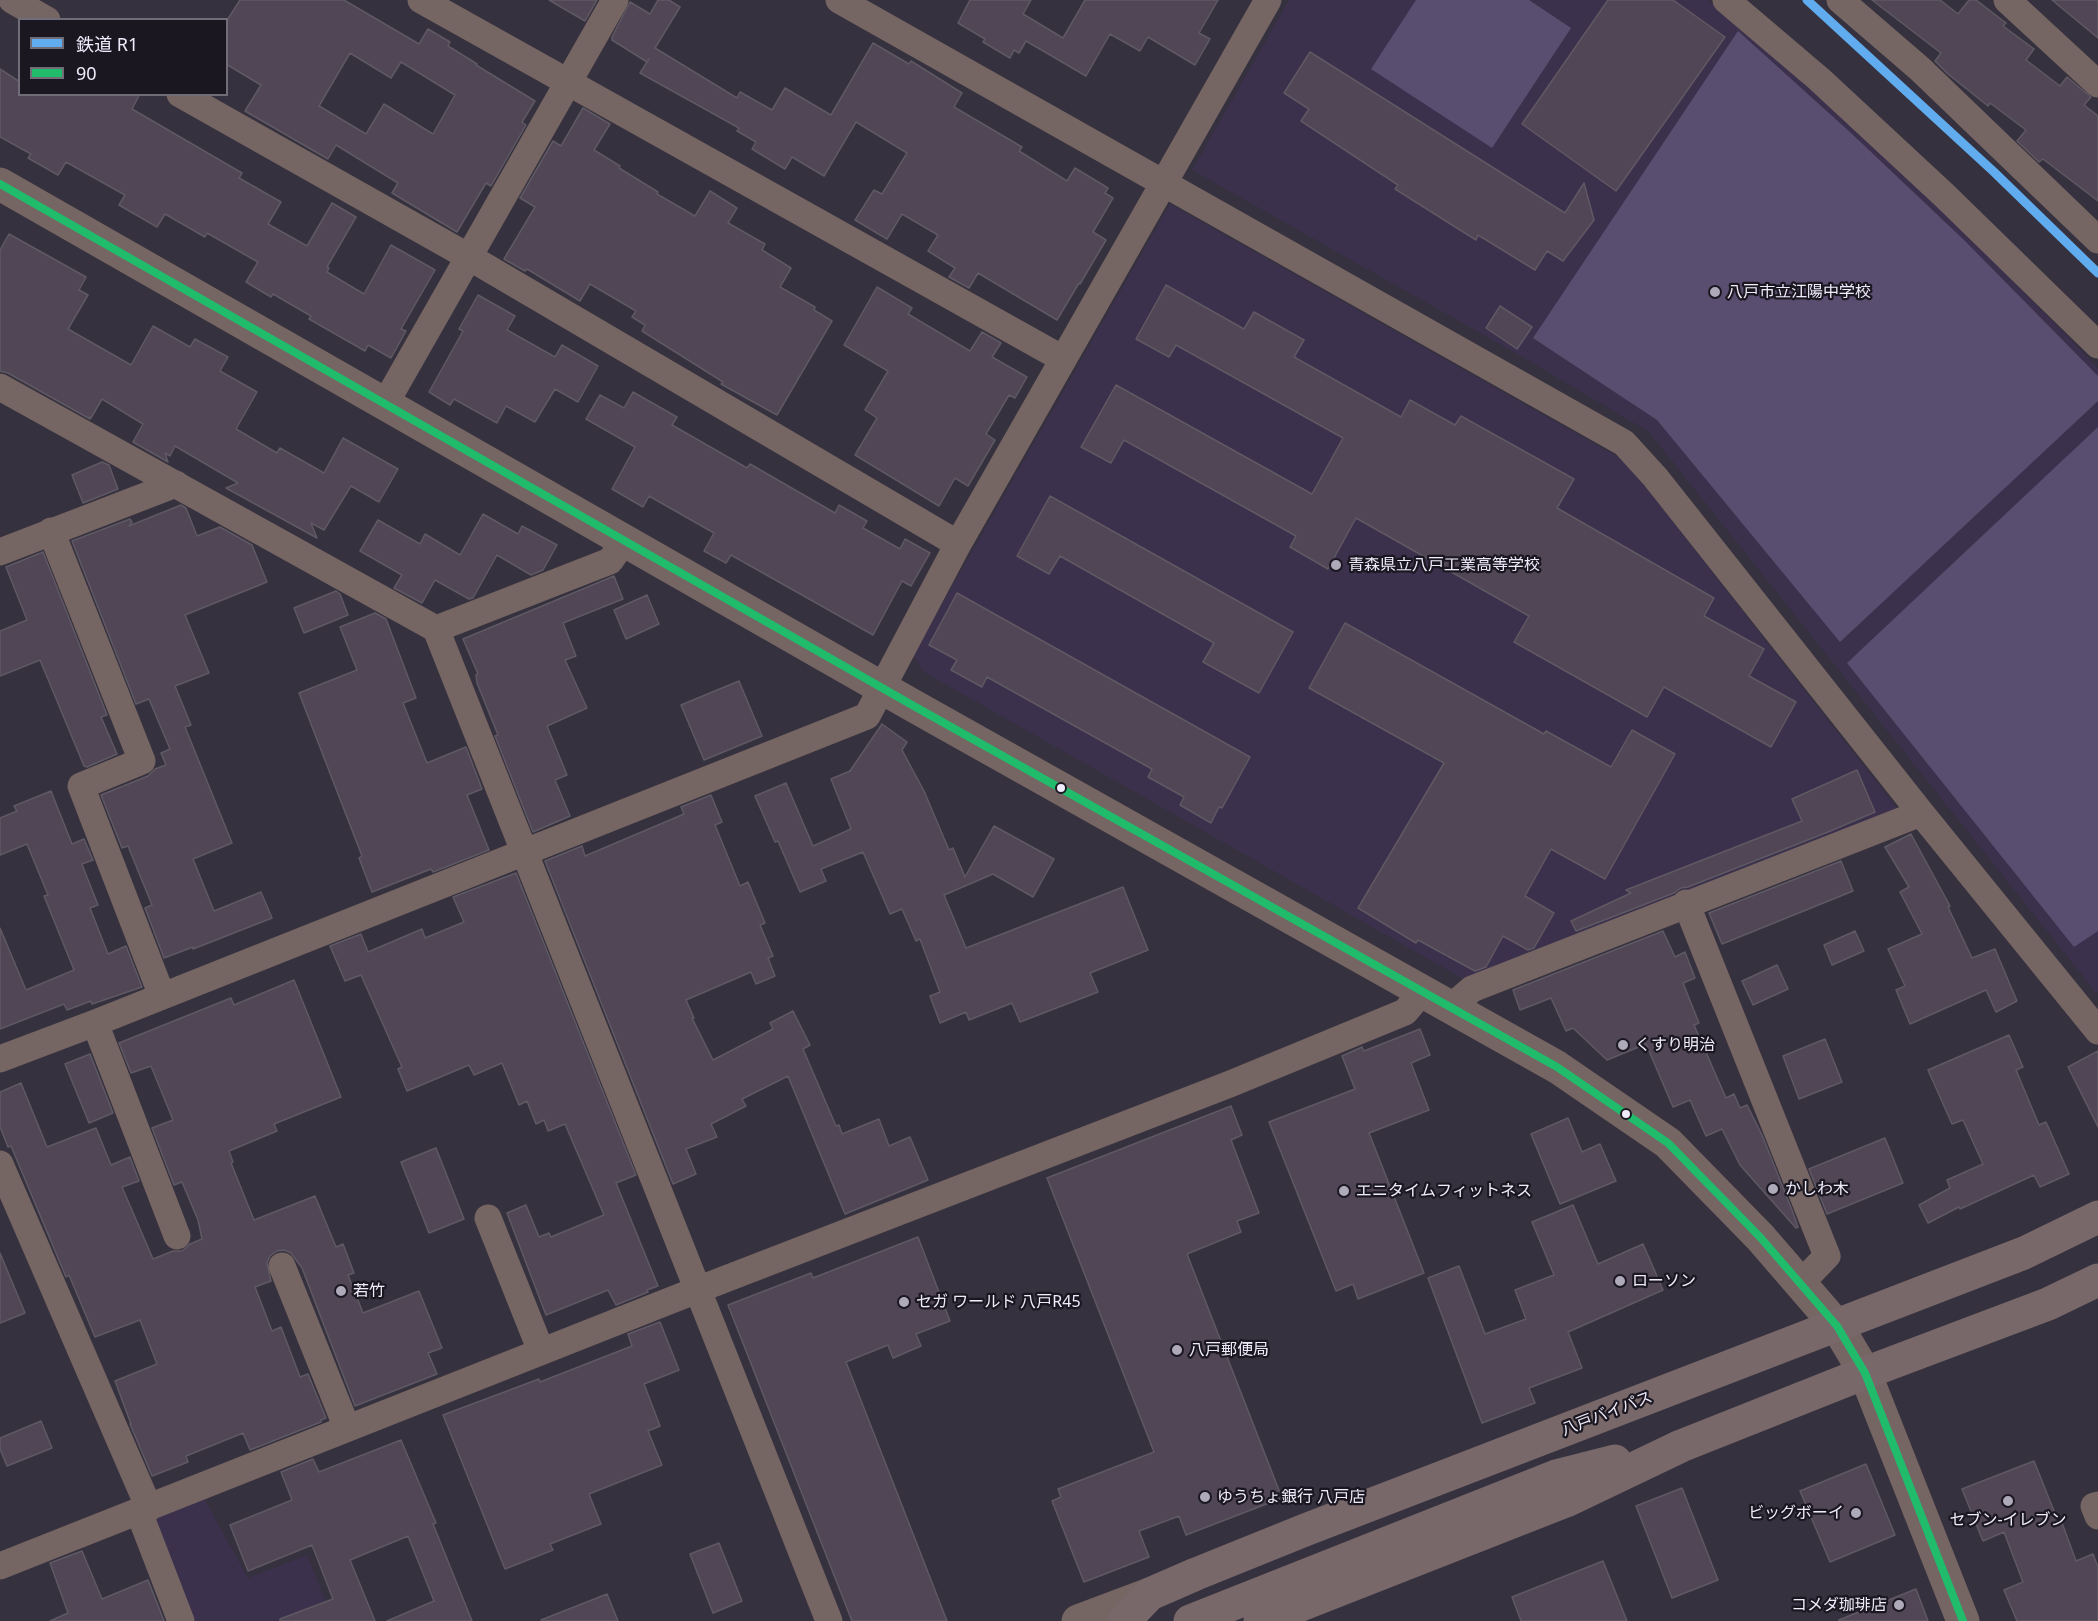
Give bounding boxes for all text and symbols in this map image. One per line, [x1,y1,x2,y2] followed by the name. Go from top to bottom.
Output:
[18,18,228,96] legend
[76,32,138,56] text: 鉄道 R1
[76,61,97,85] text: 90
[1727,282,1871,302] place label: 八戸市立江陽中学校
[1708,285,1722,299] marker: 八戸市立江陽中学校
[1348,555,1540,575] place label: 青森県立八戸工業高等学校
[1329,558,1343,572] marker: 青森県立八戸工業高等学校
[1055,782,1067,794] unlabelled marker
[1635,1035,1715,1055] place label: くすり明治
[1616,1038,1630,1052] marker: くすり明治
[1620,1108,1632,1120] unlabelled marker
[1785,1179,1849,1199] place label: かしわ木
[1356,1181,1532,1201] place label: エニタイムフィットネス
[1766,1182,1780,1196] marker: かしわ木
[1337,1184,1351,1198] marker: エニタイムフィットネス
[1632,1271,1696,1291] place label: ローソン
[1613,1274,1627,1288] marker: ローソン
[353,1281,385,1301] place label: 若竹
[334,1284,348,1298] marker: 若竹
[916,1292,1081,1312] place label: セガ ワールド 八戸R45
[897,1295,911,1309] marker: セガ ワールド 八戸R45
[1189,1340,1269,1360] place label: 八戸郵便局
[1170,1343,1184,1357] marker: 八戸郵便局
[1559,1388,1655,1440] street label: 八戸バイパス
[1217,1487,1365,1507] place label: ゆうちょ銀行 八戸店
[1198,1490,1212,1504] marker: ゆうちょ銀行 八戸店
[2001,1494,2015,1508] marker: セブン-イレブン
[1748,1503,1844,1523] place label: ビッグボーイ
[1849,1506,1863,1520] marker: ビッグボーイ
[1949,1510,2067,1530] place label: セブン-イレブン
[1791,1595,1887,1615] place label: コメダ珈琲店
[1892,1598,1906,1612] marker: コメダ珈琲店

